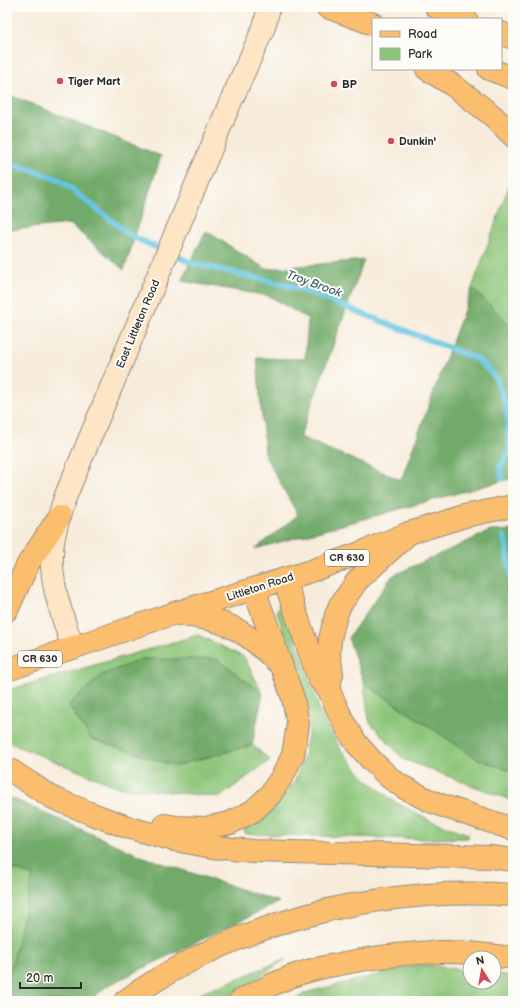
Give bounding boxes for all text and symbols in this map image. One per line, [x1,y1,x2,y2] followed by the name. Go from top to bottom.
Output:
[372,18,502,70] legend
[408,27,437,42] text: Road
[408,47,432,62] text: Park
[68,75,121,88] place label: Tiger Mart
[55,76,65,86] marker: Tiger Mart
[342,78,357,91] place label: BP
[329,79,339,89] marker: BP
[399,135,437,148] place label: Dunkin'
[386,136,396,146] marker: Dunkin'
[284,267,345,301] water label: Troy Brook
[113,278,163,370] street label: East Littleton Road
[325,550,369,566] road number: CR 630
[225,570,295,604] street label: Littleton Road
[18,651,62,667] road number: CR 630
[462,950,502,990] north arrow
[475,954,485,968] text: N
[20,964,81,990] scale bar
[26,971,53,986] text: 20 m

